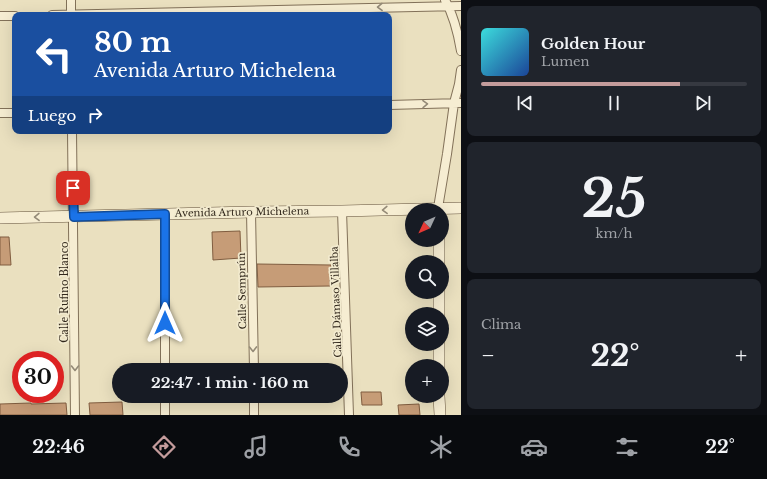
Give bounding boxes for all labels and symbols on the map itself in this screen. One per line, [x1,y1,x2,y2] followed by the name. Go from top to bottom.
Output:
[377,3,383,11] one-way arrow
[422,100,428,108] one-way arrow
[56,171,90,205] pin
[405,203,449,247] north arrow
[174,204,310,220] street label: Avenida Arturo Michelena
[382,206,388,214] one-way arrow
[34,213,40,221] one-way arrow
[58,241,71,343] street label: Calle Rufino Blanco
[328,246,344,358] street label: Calle Dámaso Villalba
[235,252,249,329] street label: Calle Semprún
[144,302,186,344] position arrow
[249,346,257,352] one-way arrow
[12,351,64,403] speed limit sign: 30
[71,365,79,371] one-way arrow

